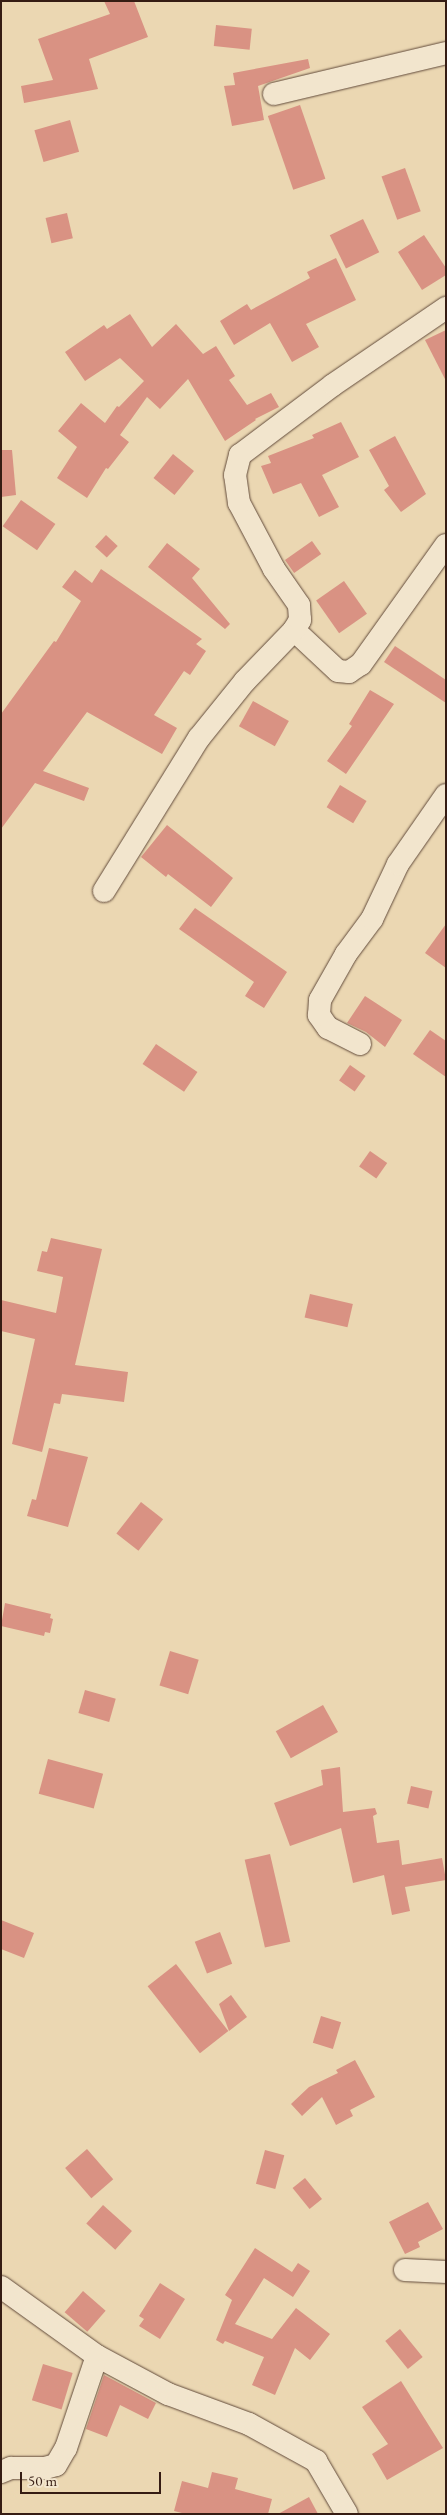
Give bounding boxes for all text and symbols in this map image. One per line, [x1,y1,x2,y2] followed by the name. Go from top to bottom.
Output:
[22,2462,164,2494] scale bar
[28,2471,57,2490] text: 50 m

